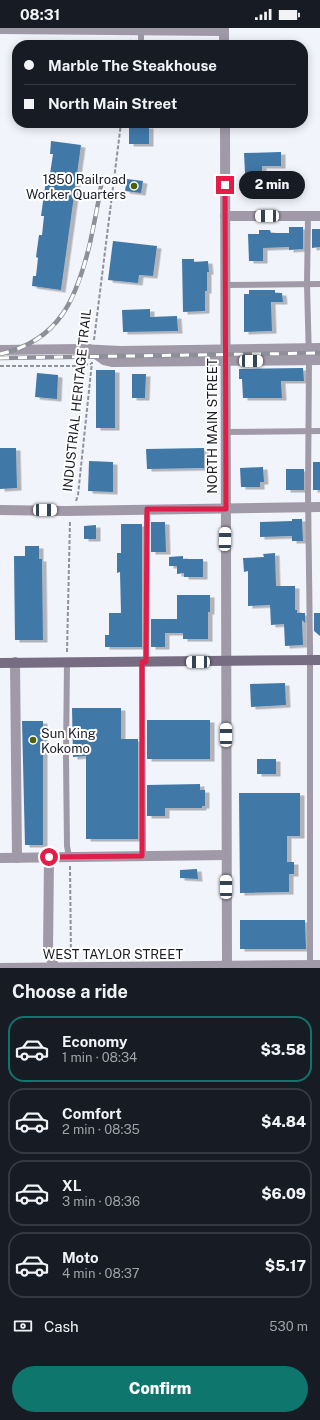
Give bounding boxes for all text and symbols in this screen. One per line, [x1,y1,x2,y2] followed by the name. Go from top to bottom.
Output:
[20,6,60,23] text: 08:31
[48,57,217,74] text: Marble The Steakhouse
[48,95,177,112] text: North Main Street
[239,171,305,199] callout: 2 min
[26,172,126,202] place label: 1850 Railroad Worker Quarters
[216,176,234,194] route end
[255,177,289,192] text: 2 min
[129,181,139,191] marker: 1850 Railroad Worker Quarters
[255,210,279,222] car
[60,308,94,492] street label: INDUSTRIAL HERITAGE TRAIL
[239,355,263,367] car
[205,358,220,494] street label: NORTH MAIN STREET
[33,504,57,516] car
[219,527,231,551] car
[186,656,210,668] car
[220,723,232,747] car
[41,726,96,756] place label: Sun King Kokomo
[28,735,38,745] marker: Sun King Kokomo
[40,848,58,866] route start
[220,875,232,899] car
[43,947,184,962] street label: WEST TAYLOR STREET
[12,981,128,1002] text: Choose a ride
[14,1031,50,1067] icon: car
[62,1033,127,1050] text: Economy
[260,1041,306,1058] text: $3.58
[62,1050,137,1065] text: 1 min · 08:34
[14,1103,50,1139] icon: car
[62,1105,122,1122] text: Comfort
[261,1113,306,1130] text: $4.84
[62,1122,140,1137] text: 2 min · 08:35
[14,1175,50,1211] icon: car
[62,1177,81,1194] text: XL
[261,1185,306,1202] text: $6.09
[62,1194,140,1209] text: 3 min · 08:36
[14,1247,50,1283] icon: car
[62,1249,99,1266] text: Moto
[265,1257,306,1274] text: $5.17
[62,1266,140,1281] text: 4 min · 08:37
[12,1315,34,1337] icon: cash
[44,1318,79,1335] text: Cash
[269,1319,308,1334] text: 530 m
[12,1366,308,1412] button: Confirm

